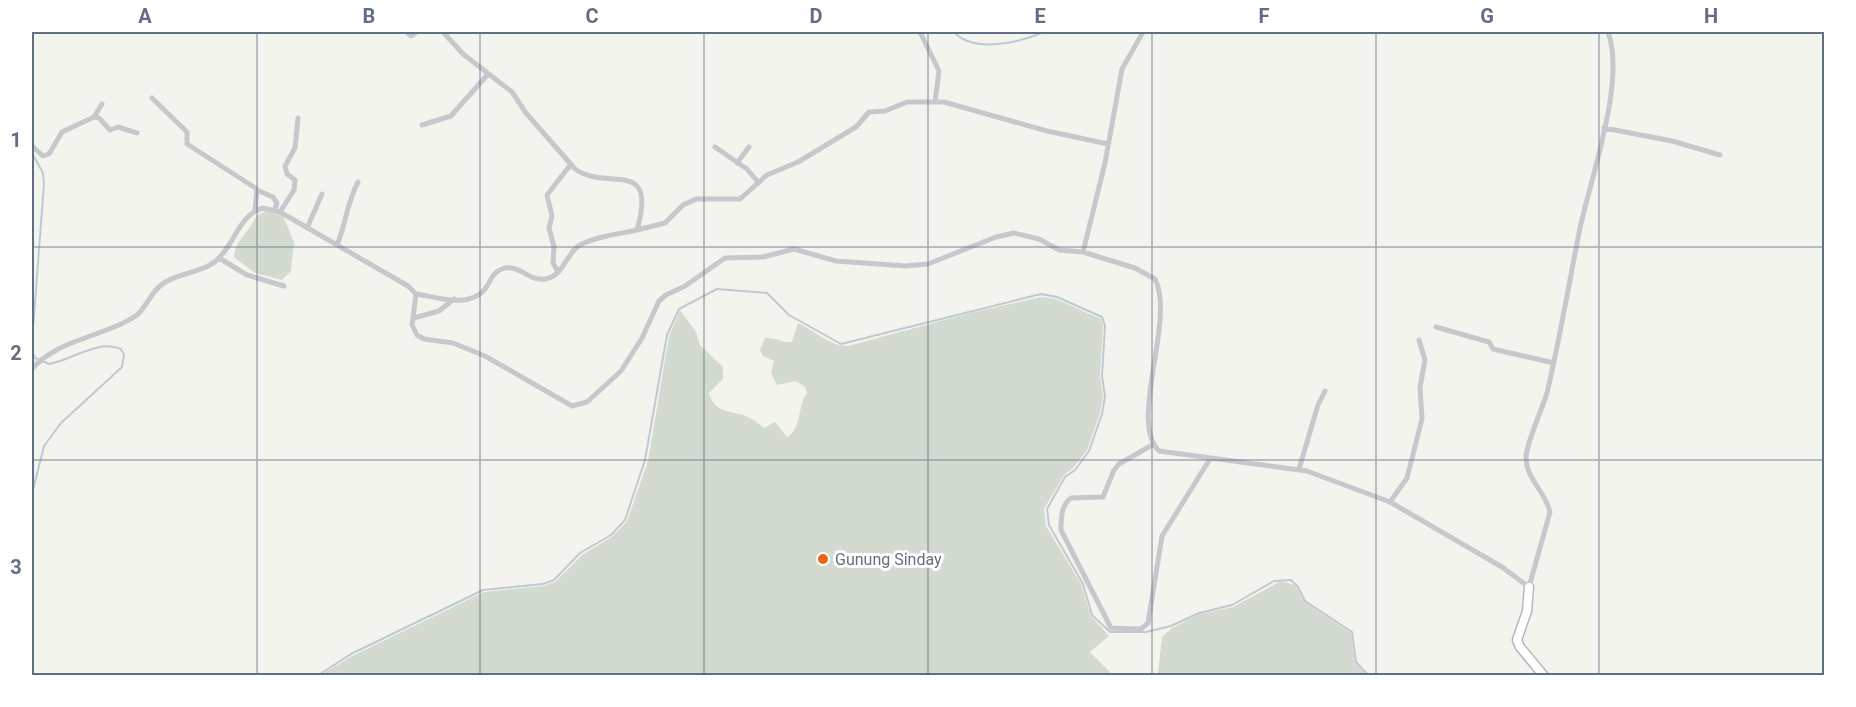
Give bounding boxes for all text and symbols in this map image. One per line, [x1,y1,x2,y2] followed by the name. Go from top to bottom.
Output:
[138,4,152,28] text: A
[363,4,375,28] text: B
[585,4,599,28] text: C
[810,4,823,28] text: D
[1034,4,1046,28] text: E
[1259,4,1270,28] text: F
[1480,4,1494,28] text: G
[1704,4,1718,28] text: H
[10,128,22,152] text: 1
[10,341,22,365] text: 2
[835,550,942,569] place label: Gunung Sinday
[816,552,830,566] marker: Gunung Sinday
[10,555,22,579] text: 3

